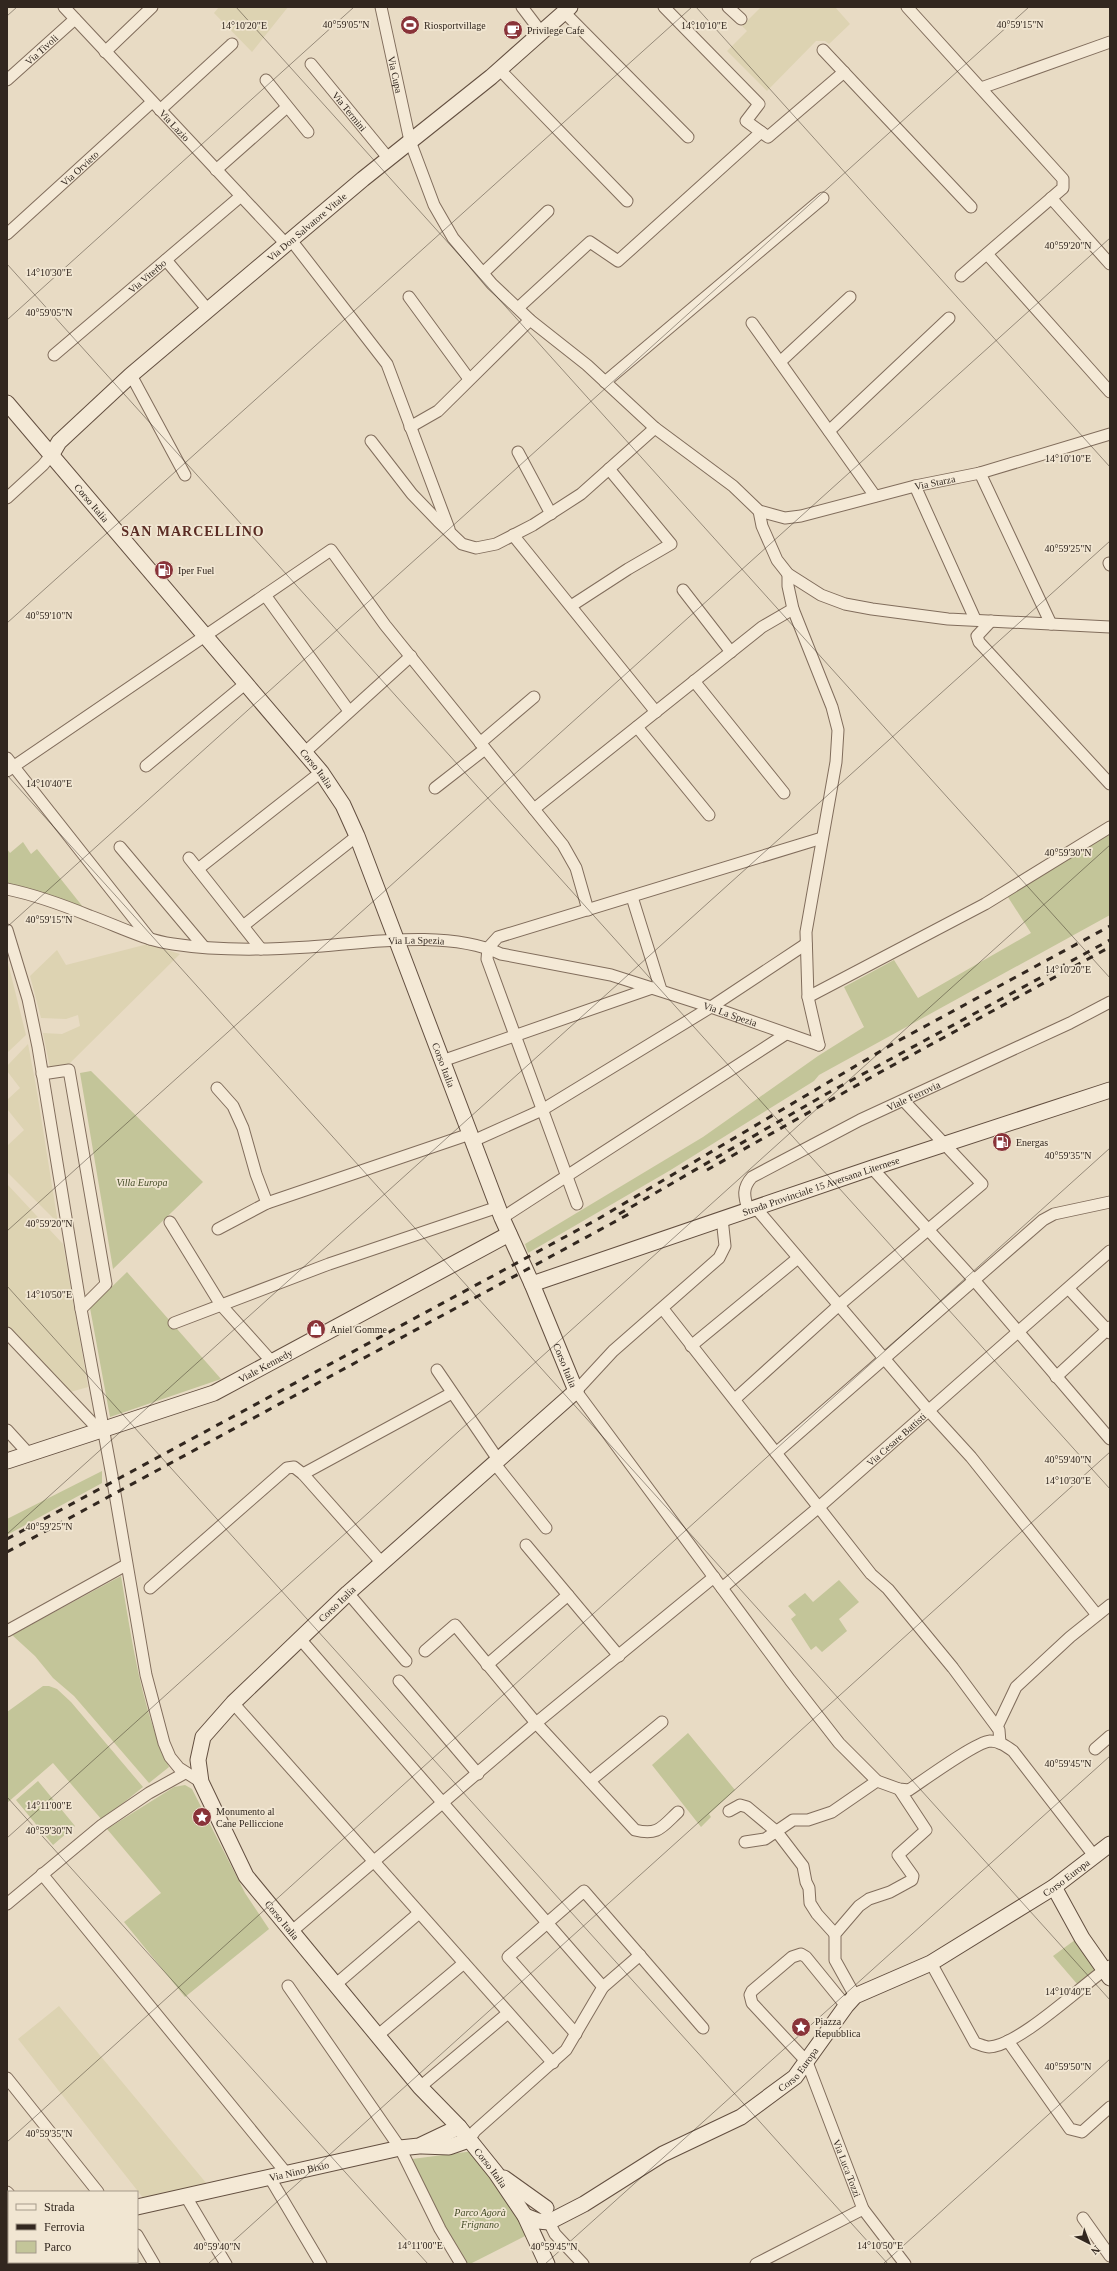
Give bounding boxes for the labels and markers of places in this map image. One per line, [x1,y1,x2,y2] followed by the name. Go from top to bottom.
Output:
[399,14,421,36] sports icon: Riosportvillage
[502,19,524,41] cafe icon: Privilege Cafe
[424,20,486,31] place label: Riosportvillage
[527,25,585,36] place label: Privilege Cafe
[153,559,175,581] fuel station icon: Iper Fuel
[178,565,215,576] place label: Iper Fuel
[991,1131,1013,1153] fuel station icon: Energas
[1016,1137,1048,1148] place label: Energas
[305,1318,327,1340] shop icon: Aniel Gomme
[330,1324,387,1335] place label: Aniel Gomme
[191,1806,213,1828] place icon: Monumento al Cane Pelliccione
[216,1806,284,1829] place label: Monumento al Cane Pelliccione
[790,2016,812,2038] place icon: Piazza Repubblica
[815,2016,861,2039] place label: Piazza Repubblica

